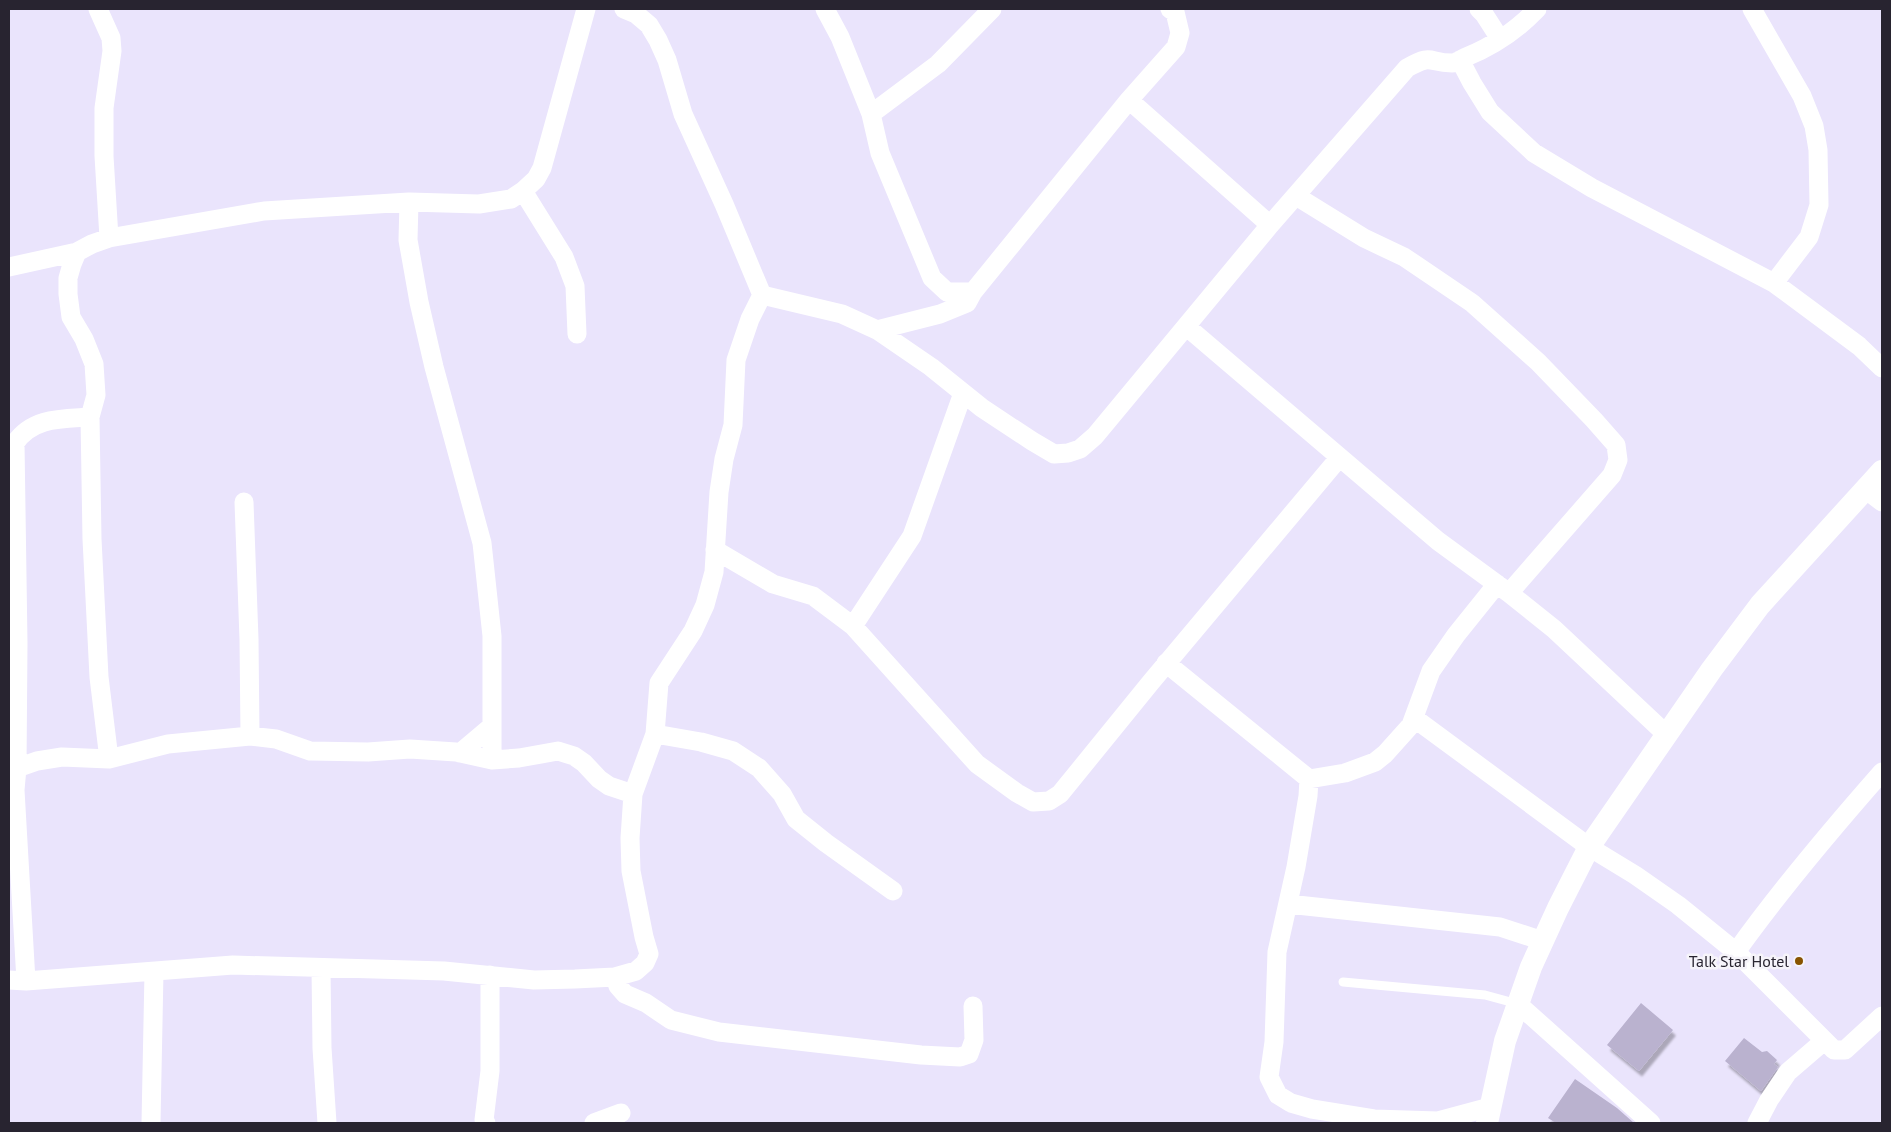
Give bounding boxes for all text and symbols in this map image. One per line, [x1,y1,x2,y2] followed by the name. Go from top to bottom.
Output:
[1689,951,1789,971] place label: Talk Star Hotel
[1793,955,1805,967] marker: Talk Star Hotel

